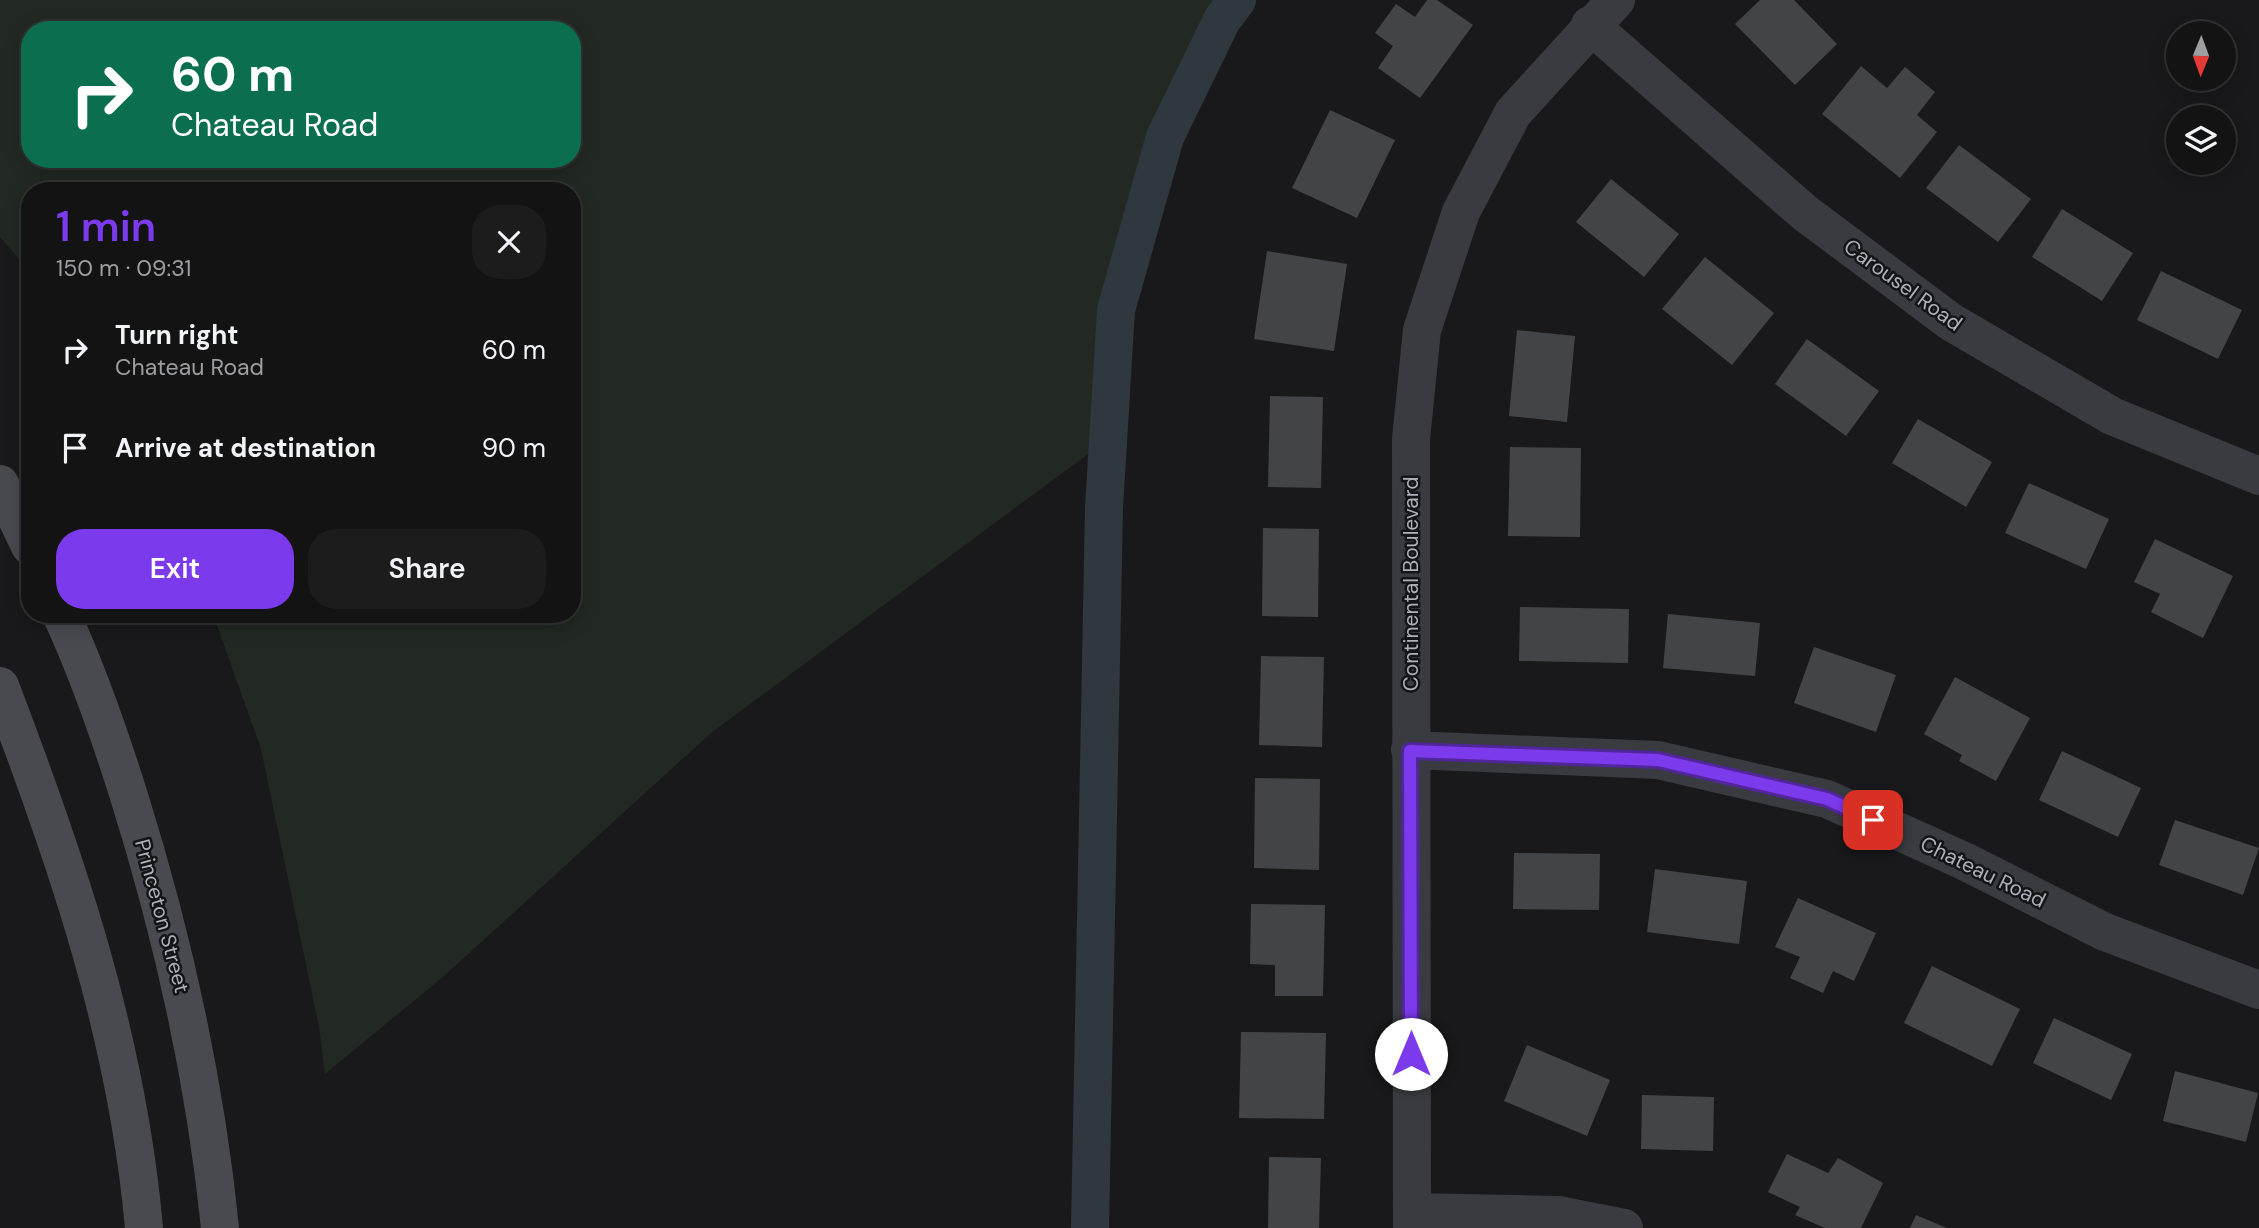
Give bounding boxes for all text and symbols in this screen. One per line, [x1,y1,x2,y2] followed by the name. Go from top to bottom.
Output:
[2166,21,2236,91] north arrow
[2166,21,2236,175] map controls
[171,42,294,106] text: 60 m
[56,49,147,140] icon: right
[171,104,378,146] text: Chateau Road
[2166,105,2236,175] button: layers
[56,199,156,254] text: 1 min
[472,205,546,279] button: close
[1838,233,1968,337] street label: Carousel Road
[56,253,192,283] text: 150 m · 09:31
[115,318,239,352] text: Turn right
[56,331,94,369] icon: right
[482,333,546,367] text: 60 m
[115,352,264,382] text: Chateau Road
[56,429,94,467] icon: arrive
[115,431,376,465] text: Arrive at destination
[482,431,546,465] text: 90 m
[1397,477,1425,691] street label: Continental Boulevard
[56,529,294,609] button: Exit
[308,529,546,609] button: Share
[1843,790,1903,850] pin
[1854,801,1892,839] icon: arrive
[1916,830,2050,914] street label: Chateau Road
[128,836,196,996] street label: Princeton Street
[1374,1017,1448,1091] position arrow

